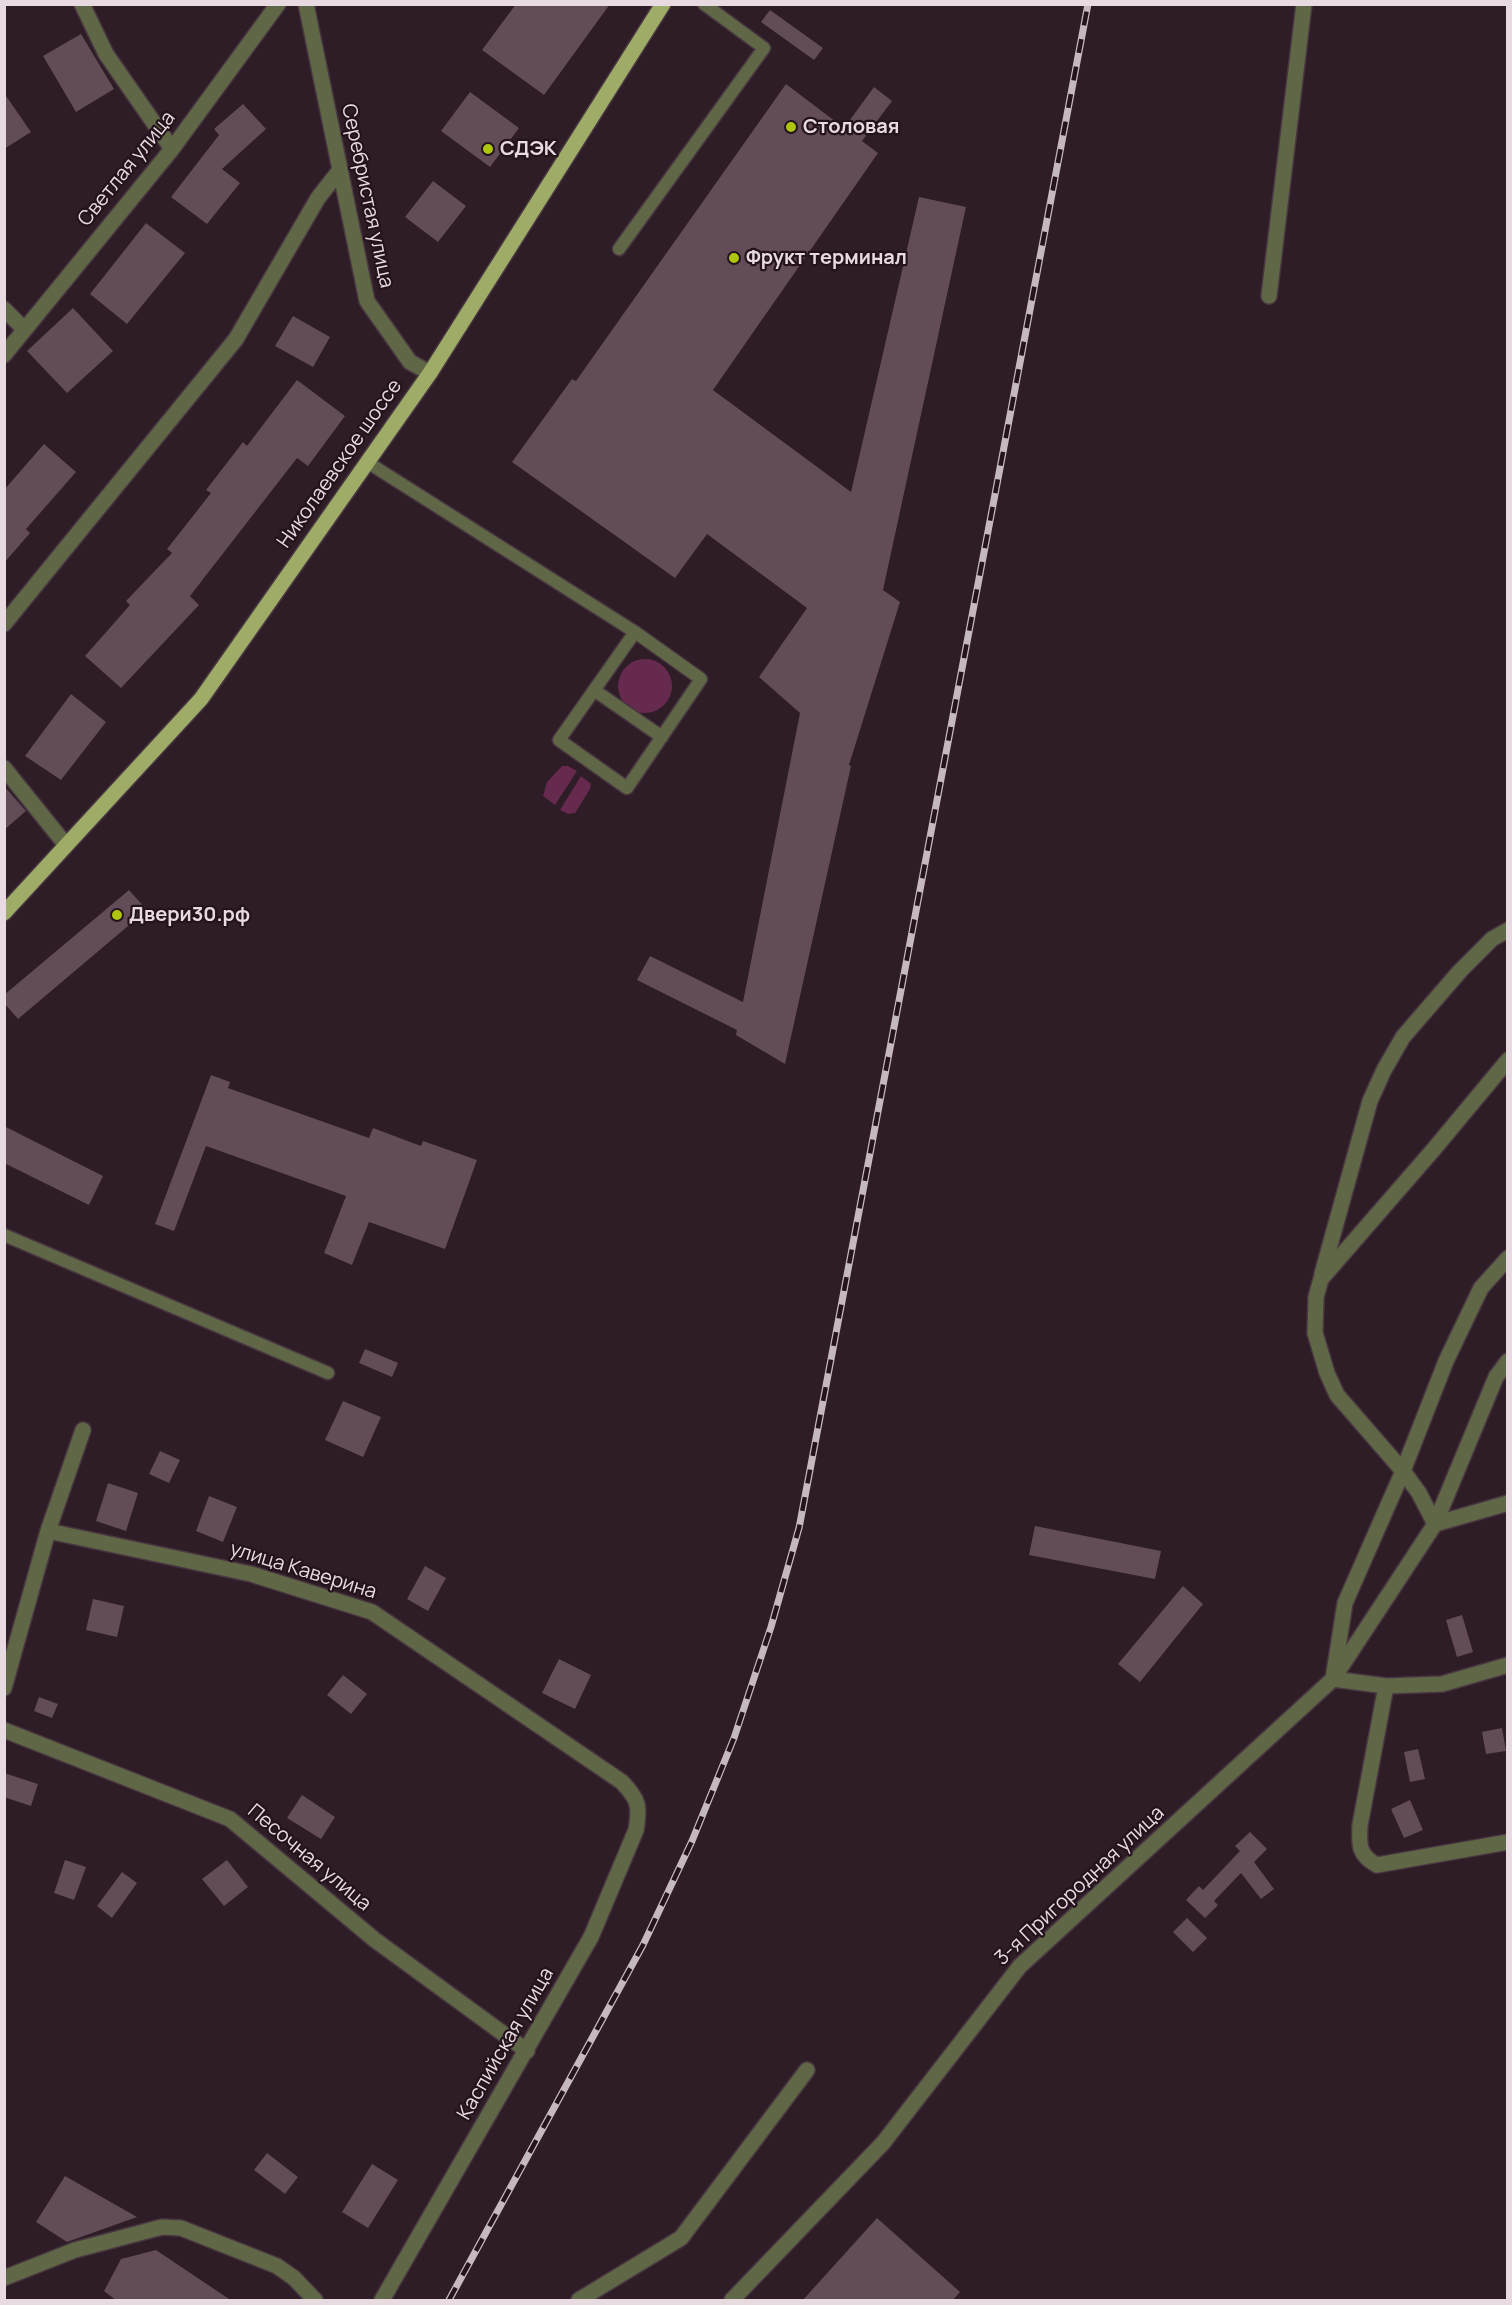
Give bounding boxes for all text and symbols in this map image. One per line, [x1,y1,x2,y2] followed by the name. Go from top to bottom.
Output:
[336,102,398,290] street label: Серебристая улица
[73,107,181,231] street label: Светлая улица
[803,115,899,139] place label: Столовая
[784,120,798,134] marker: Столовая
[500,137,557,161] place label: СДЭК
[481,142,495,156] marker: СДЭК
[746,246,907,270] place label: Фрукт терминал
[727,251,741,265] marker: Фрукт терминал
[273,375,407,553] street label: Николаевское шоссе
[129,903,250,927] place label: Двери30.рф
[110,908,124,922] marker: Двери30.рф
[227,1537,379,1605] street label: улица Каверина
[243,1799,375,1917] street label: Песочная улица
[990,1801,1170,1971] street label: 3-я Пригородная улица
[453,1964,559,2124] street label: Каспийская улица

